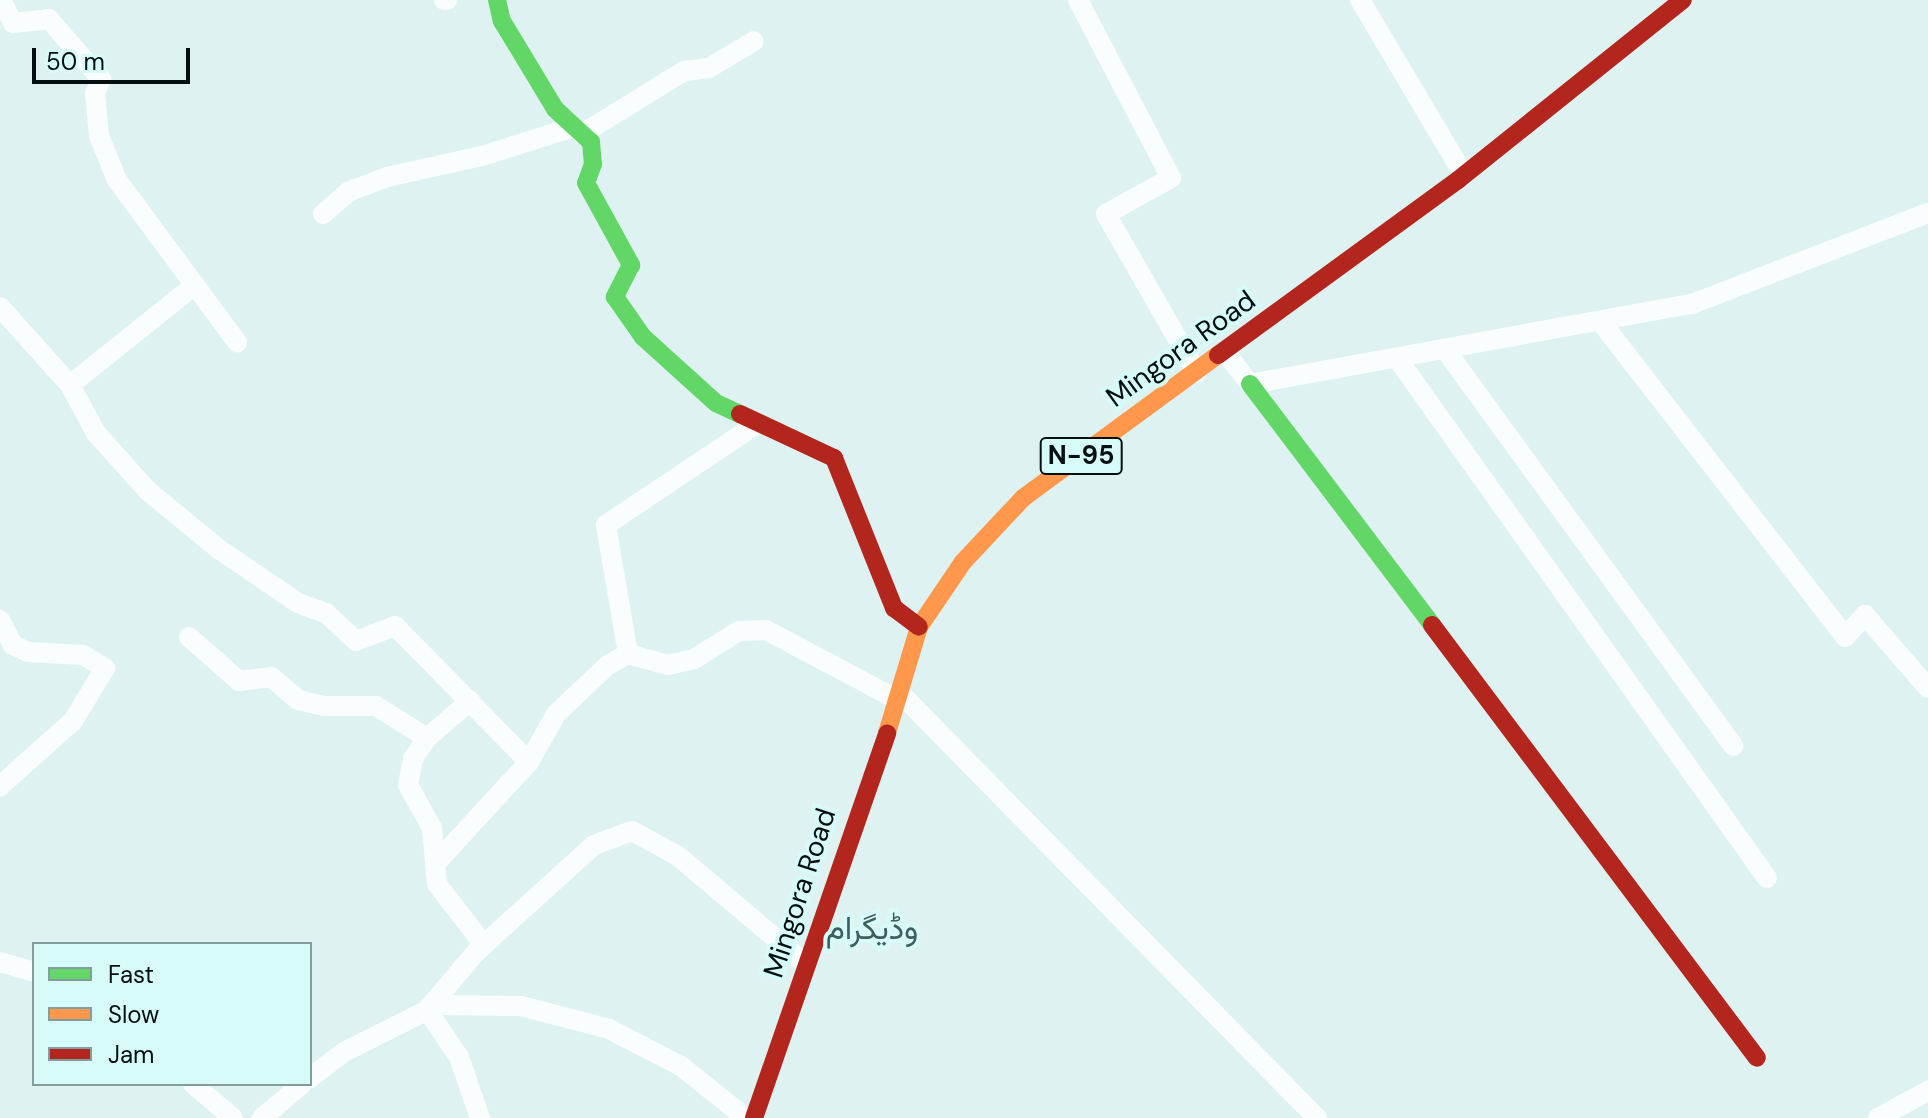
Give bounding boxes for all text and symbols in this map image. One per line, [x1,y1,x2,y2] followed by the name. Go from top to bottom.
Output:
[36,32,194,82] scale bar
[46,46,105,77] text: 50 m
[1100,284,1262,414] street label: Mingora Road
[1039,434,1123,478] road number: N-95
[757,804,843,982] street label: Mingora Road
[826,909,918,947] district label: وڈیگرام
[32,942,312,1086] legend
[108,959,154,990] text: Fast
[108,999,159,1030] text: Slow
[108,1039,154,1070] text: Jam

